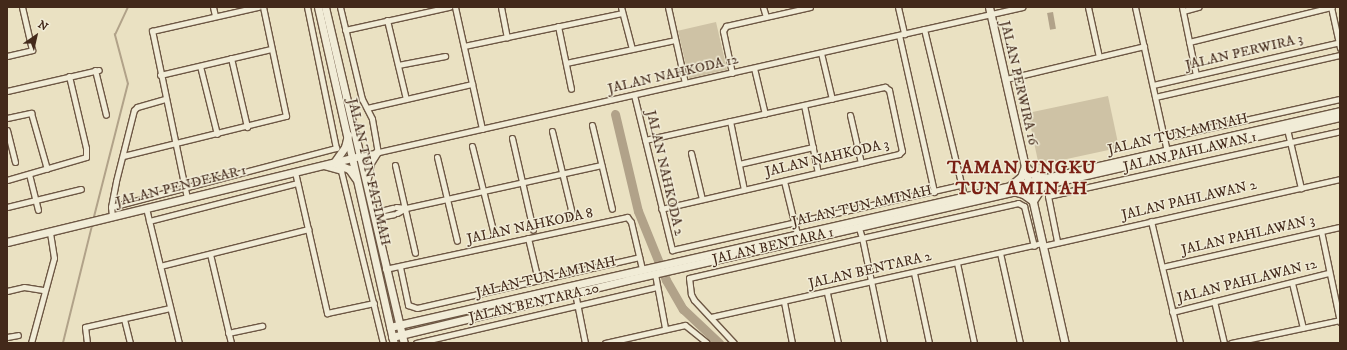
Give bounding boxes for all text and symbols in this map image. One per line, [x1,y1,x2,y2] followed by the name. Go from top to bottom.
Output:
[16,16,56,56] north arrow
[35,18,50,34] text: N
[996,19,1042,147] street label: JALAN PERWIRA 16
[1184,30,1304,74] street label: JALAN PERWIRA 3
[606,51,740,97] street label: JALAN NAHKODA 12
[344,97,394,247] street label: JALAN TUN FATIMAH
[642,109,688,237] street label: JALAN NAHKODA 2
[1106,110,1250,158] street label: JALAN TUN AMINAH
[1122,128,1258,176] street label: JALAN PAHLAWAN 1
[763,136,891,180] street label: JALAN NAHKODA 3
[947,158,1097,200] district label: TAMAN UNGKU TUN AMINAH
[114,162,248,210] street label: JALAN PENDEKAR 1
[1120,176,1258,224] street label: JALAN PAHLAWAN 2
[790,182,934,230] street label: JALAN TUN AMINAH
[465,204,595,248] street label: JALAN NAHKODA 8
[1180,211,1316,259] street label: JALAN PAHLAWAN 3
[711,224,835,268] street label: JALAN BENTARA 1
[807,248,933,292] street label: JALAN BENTARA 2
[474,253,618,301] street label: JALAN TUN AMINAH
[1176,256,1318,306] street label: JALAN PAHLAWAN 12
[467,280,601,326] street label: JALAN BENTARA 20

